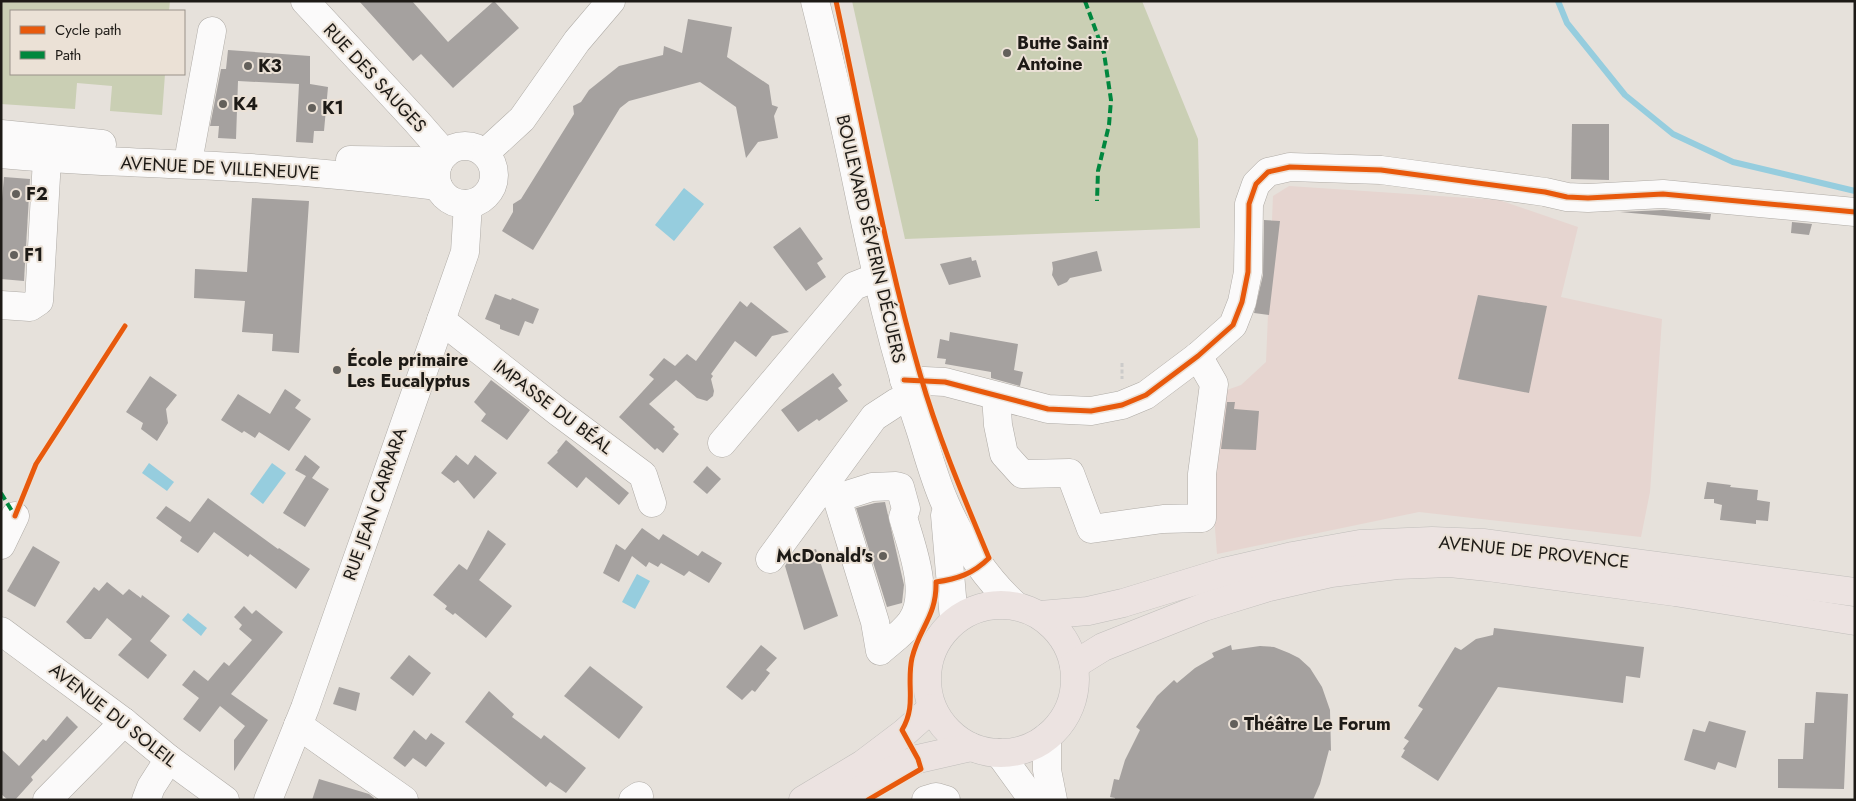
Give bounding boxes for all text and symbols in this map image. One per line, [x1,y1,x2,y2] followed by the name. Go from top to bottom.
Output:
[10,10,185,75] legend
[317,18,433,138] street label: RUE DES SAUGES
[55,19,122,41] text: Cycle path
[1016,30,1109,77] place label: Butte Saint Antoine
[55,44,81,66] text: Path
[1001,47,1013,59] marker: Butte Saint Antoine
[258,53,282,79] place label: K3
[242,60,254,72] marker: K3
[233,91,258,117] place label: K4
[322,95,344,121] place label: K1
[217,98,229,110] marker: K4
[306,102,318,114] marker: K1
[830,112,912,366] street label: BOULEVARD SÉVERIN DÉCUERS
[120,150,320,186] street label: AVENUE DE VILLENEUVE
[26,181,48,207] place label: F2
[10,188,22,200] marker: F2
[24,242,43,268] place label: F1
[8,249,20,261] marker: F1
[347,347,470,394] place label: École primaire Les Eucalyptus
[488,353,618,461] street label: IMPASSE DU BÉAL
[331,364,343,376] marker: École primaire Les Eucalyptus
[337,424,413,584] street label: RUE JEAN CARRARA
[1437,529,1631,575] street label: AVENUE DE PROVENCE
[776,543,873,569] place label: McDonald's
[877,550,889,562] marker: McDonald's
[44,657,182,773] street label: AVENUE DU SOLEIL
[1244,711,1391,737] place label: Théâtre Le Forum
[1228,718,1240,730] marker: Théâtre Le Forum

